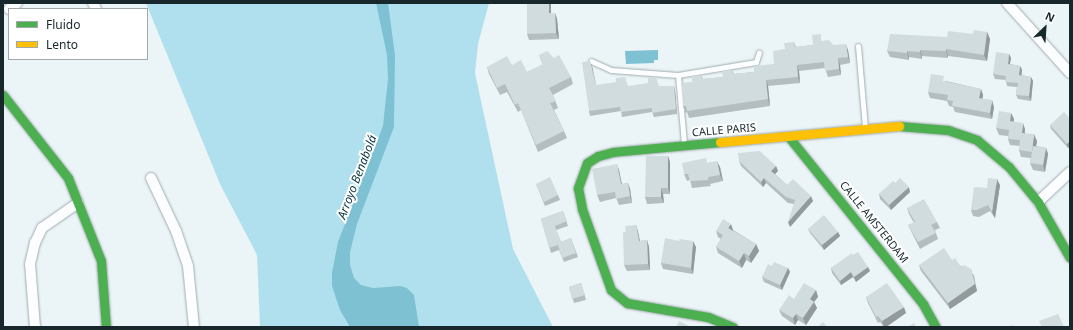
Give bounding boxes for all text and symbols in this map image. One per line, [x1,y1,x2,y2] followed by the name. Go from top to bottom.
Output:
[8,8,148,60] legend
[1025,8,1065,48] north arrow
[1043,8,1058,25] text: N
[46,16,80,33] text: Fluido
[46,36,78,53] text: Lento
[691,121,757,139] street label: CALLE PARIS
[334,133,380,221] water label: Arroyo Benabolá
[837,178,911,266] street label: CALLE AMSTERDAM

